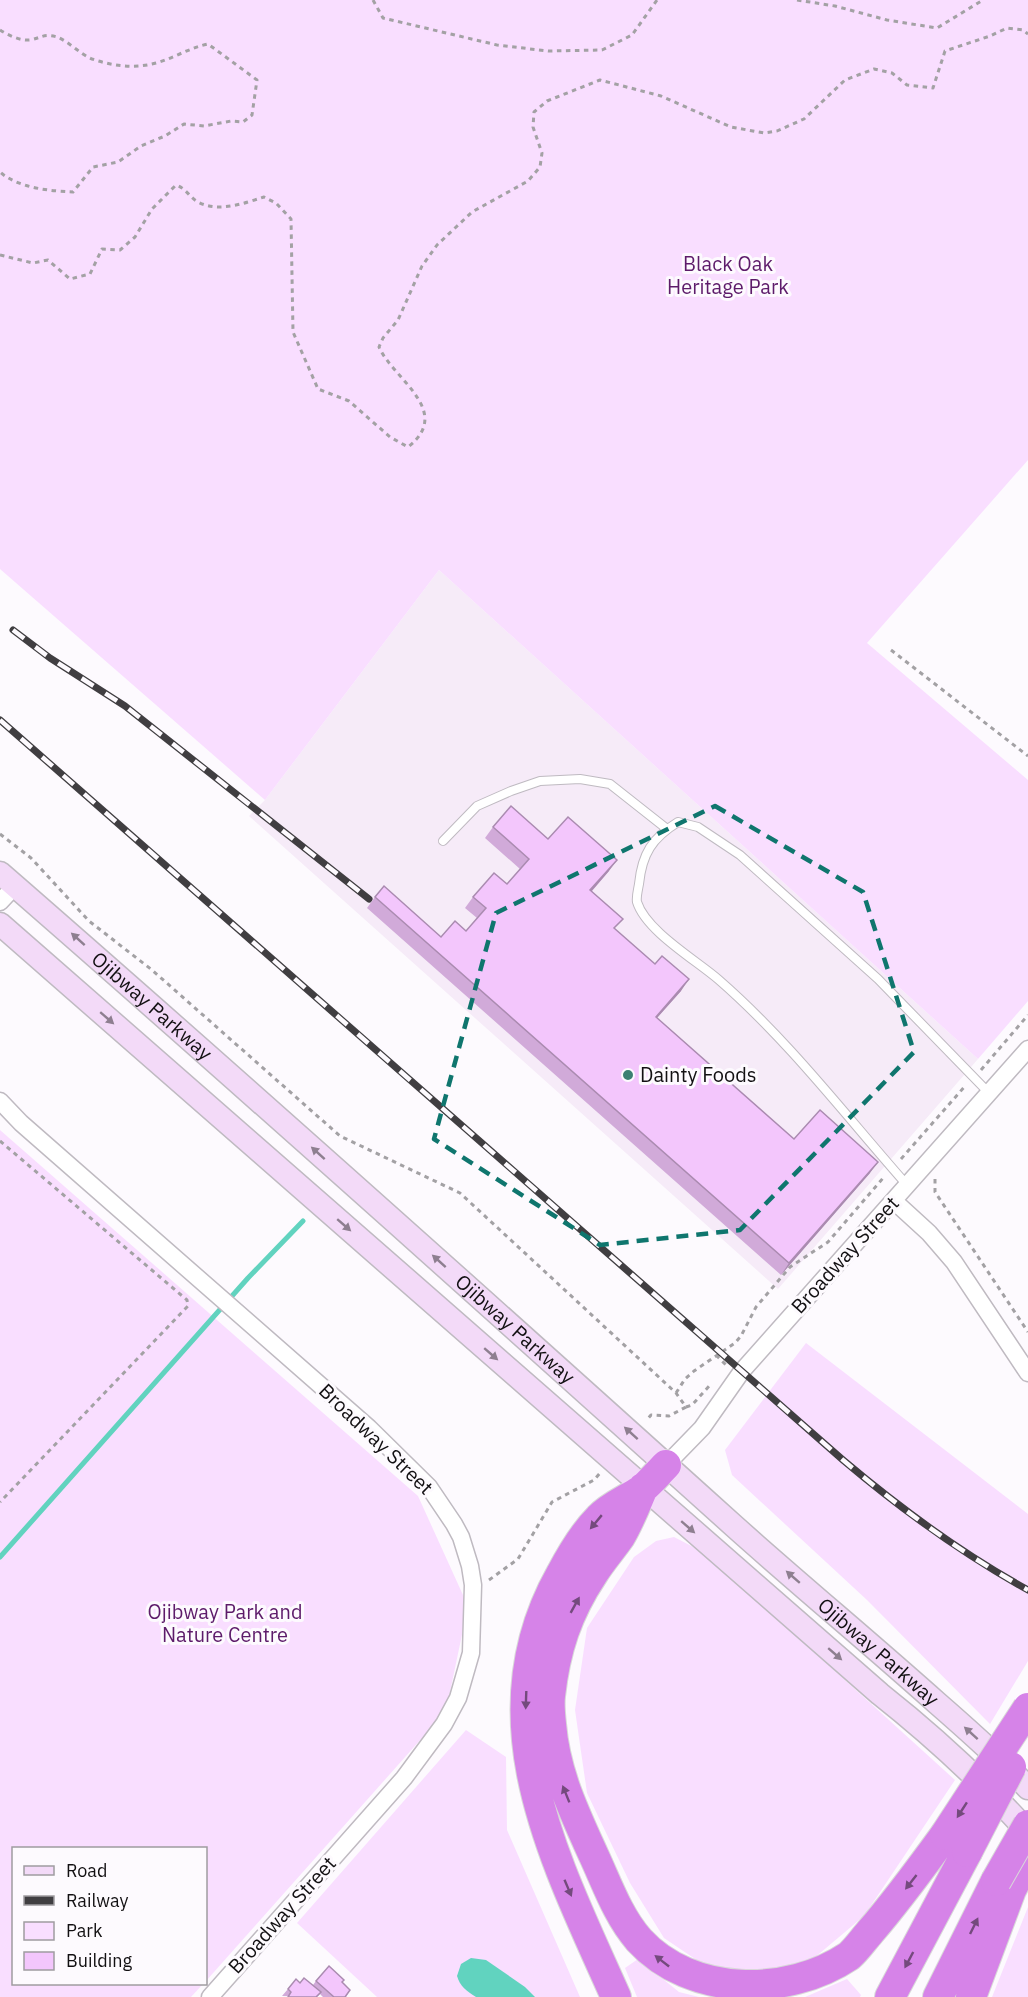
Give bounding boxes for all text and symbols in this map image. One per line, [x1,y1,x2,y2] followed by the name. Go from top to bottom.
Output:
[667,250,789,300] park label: Black Oak Heritage Park
[71,933,86,946] one-way arrow
[86,945,218,1066] street label: Ojibway Parkway
[99,1011,114,1024] one-way arrow
[640,1061,757,1088] place label: Dainty Foods
[621,1068,635,1082] marker: Dainty Foods
[311,1147,326,1160] one-way arrow
[785,1190,905,1319] street label: Broadway Street
[336,1218,351,1231] one-way arrow
[432,1255,447,1268] one-way arrow
[450,1268,581,1390] street label: Ojibway Parkway
[483,1347,498,1361] one-way arrow
[313,1377,439,1500] street label: Broadway Street
[624,1426,639,1440] one-way arrow
[590,1514,603,1530] one-way arrow
[680,1520,696,1533] one-way arrow
[786,1571,801,1584] one-way arrow
[812,1591,945,1712] street label: Ojibway Parkway
[570,1597,580,1614] one-way arrow
[148,1598,302,1648] park label: Ojibway Park and Nature Centre
[827,1647,842,1660] one-way arrow
[521,1690,531,1709] one-way arrow
[964,1727,979,1740] one-way arrow
[561,1785,571,1803] one-way arrow
[957,1802,968,1818] one-way arrow
[12,1847,207,1985] legend
[222,1850,342,1979] street label: Broadway Street
[66,1859,107,1882] text: Road
[905,1875,917,1890] one-way arrow
[563,1880,573,1898] one-way arrow
[66,1889,128,1912] text: Railway
[969,1917,978,1934] one-way arrow
[66,1919,103,1942] text: Park
[66,1949,133,1972] text: Building
[904,1951,914,1968] one-way arrow
[654,1955,670,1968] one-way arrow

